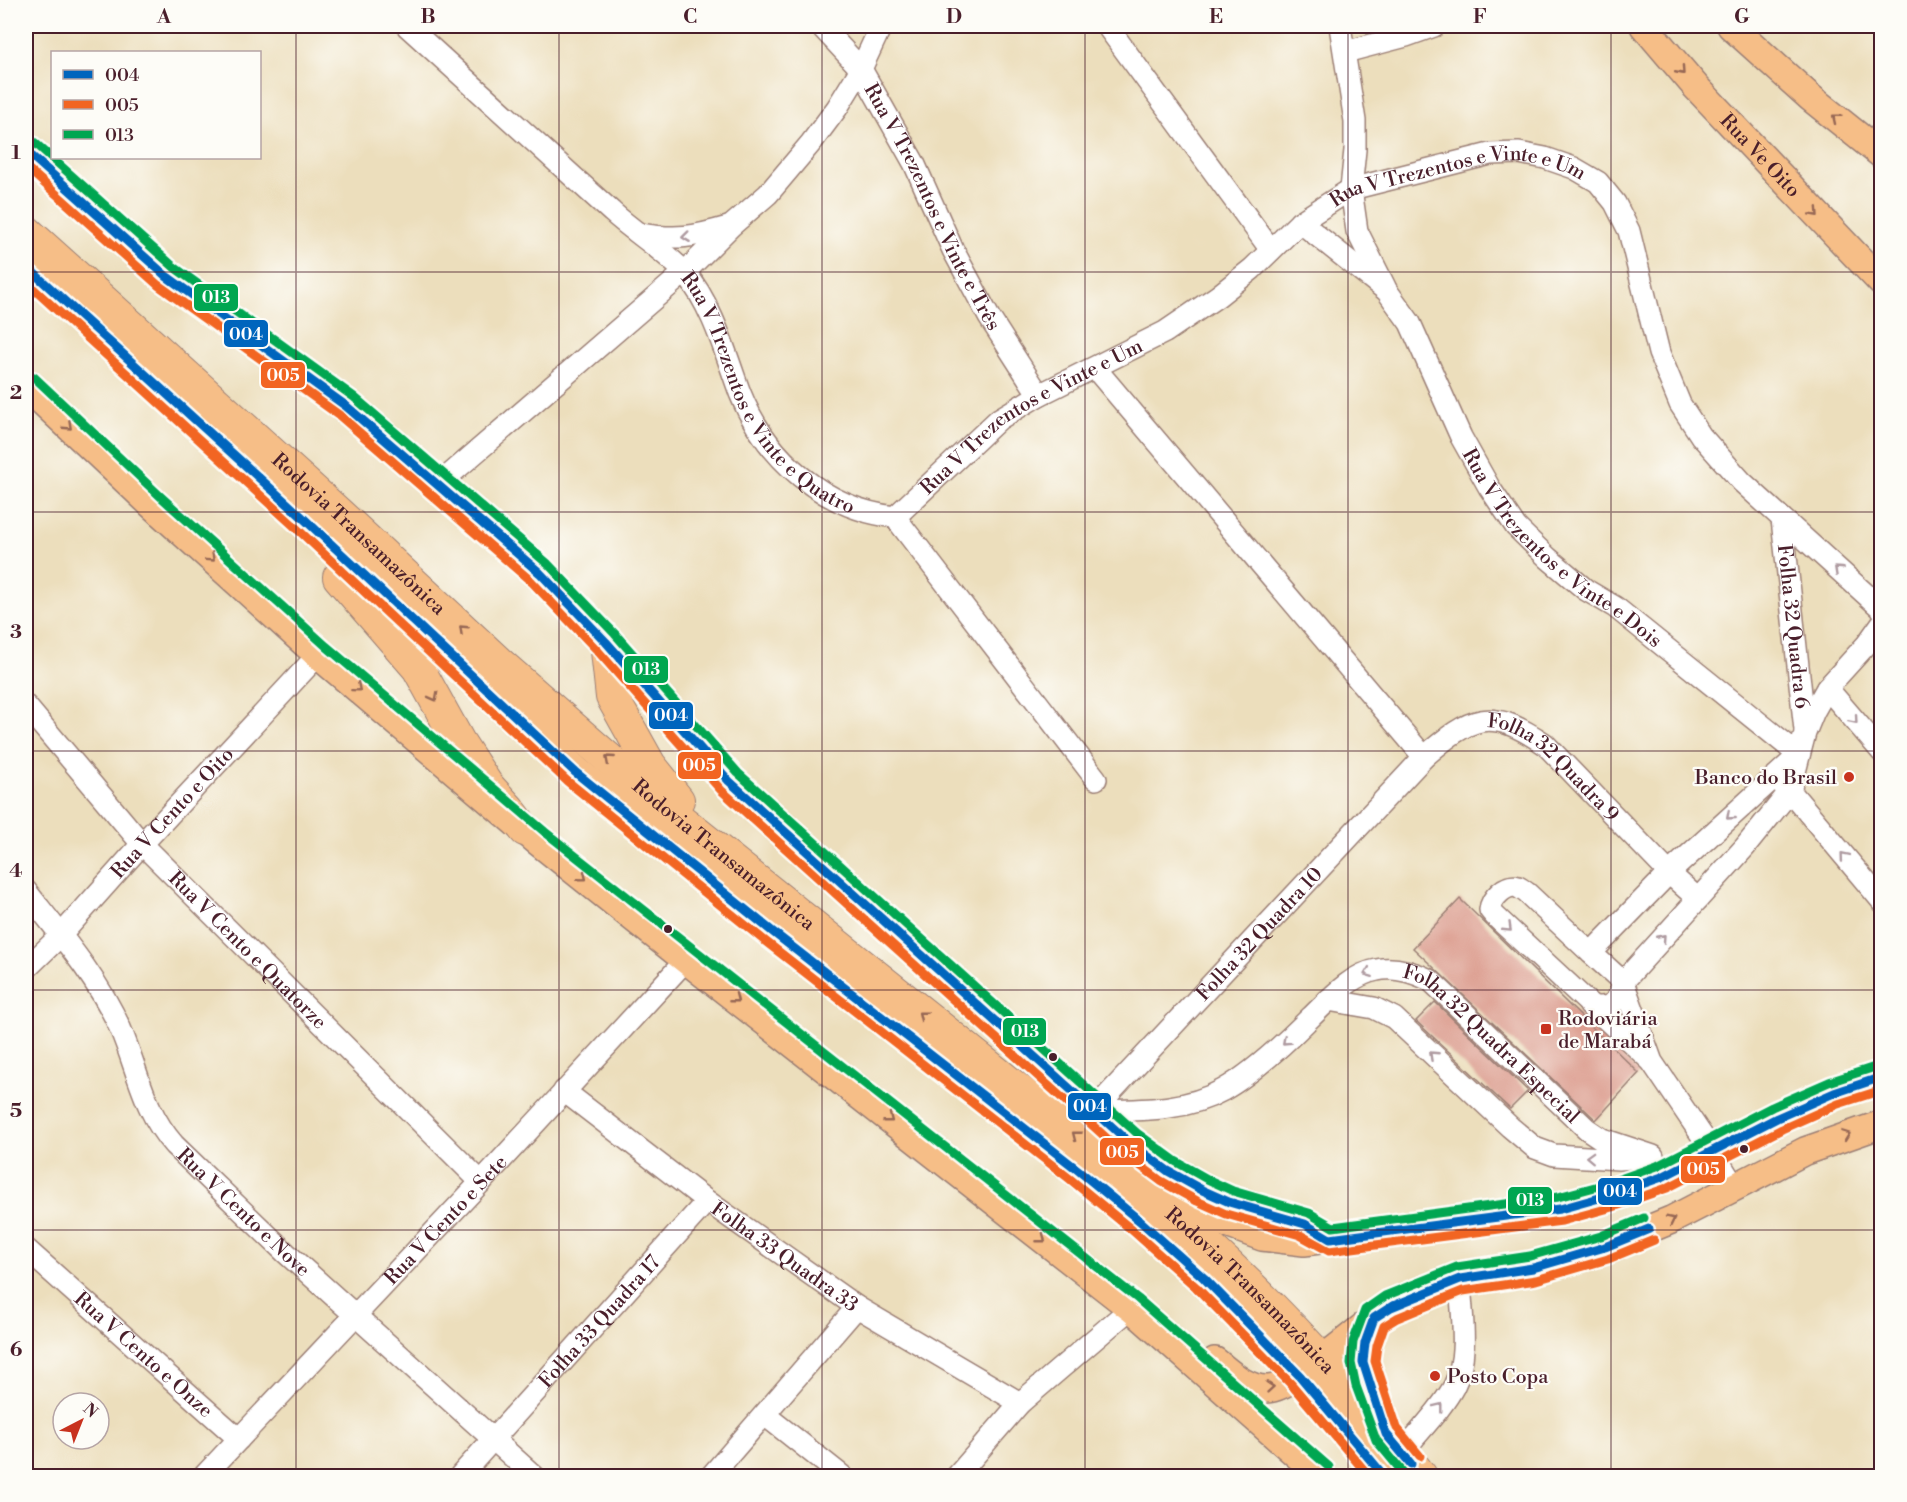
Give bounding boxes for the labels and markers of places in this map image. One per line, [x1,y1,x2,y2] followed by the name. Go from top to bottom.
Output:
[1694,766,1837,791] place label: Banco do Brasil
[1842,770,1856,784] marker: Banco do Brasil
[662,923,674,935] unlabelled marker
[1558,1007,1658,1055] place label: Rodoviária de Marabá
[1539,1022,1553,1036] marker: Rodoviária de Marabá
[1047,1051,1059,1063] unlabelled marker
[1738,1143,1750,1155] unlabelled marker
[1447,1365,1549,1390] place label: Posto Copa
[1428,1369,1442,1383] marker: Posto Copa

